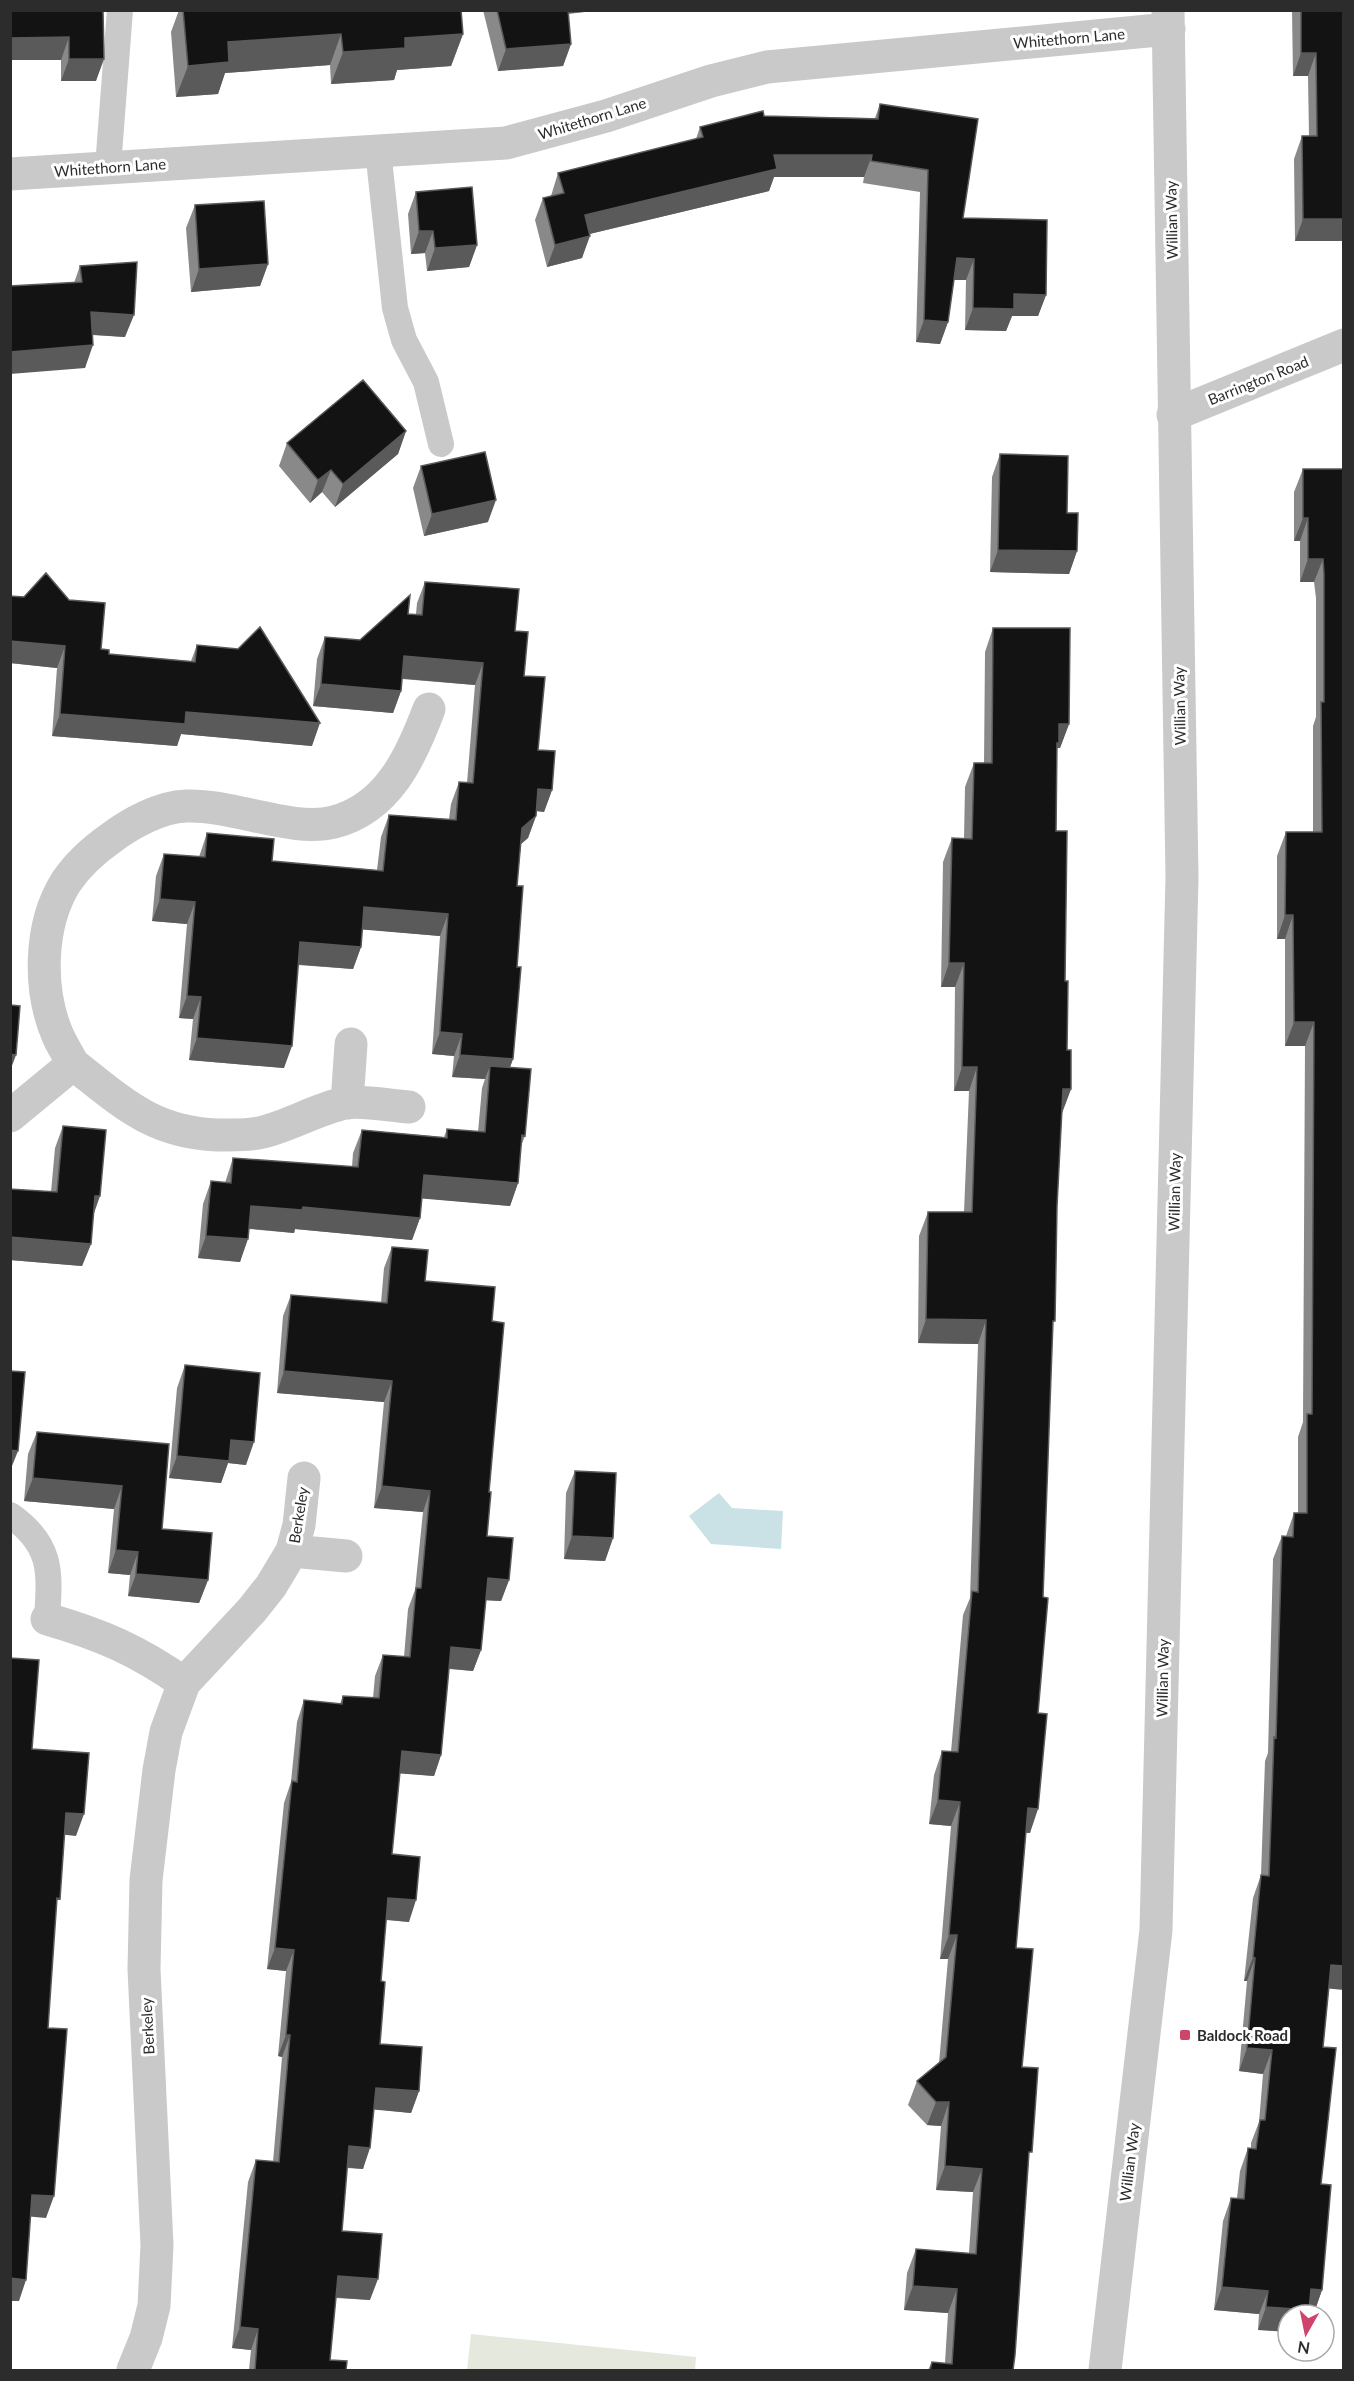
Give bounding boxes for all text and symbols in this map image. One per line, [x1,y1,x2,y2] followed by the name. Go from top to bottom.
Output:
[1012,24,1126,52] street label: Whitethorn Lane
[536,93,648,143] street label: Whitethorn Lane
[54,154,167,180] street label: Whitethorn Lane
[1161,180,1181,260] street label: Willian Way
[1205,352,1311,408] street label: Barrington Road
[1169,666,1189,746] street label: Willian Way
[1164,1152,1184,1232] street label: Willian Way
[285,1485,311,1545] street label: Berkeley
[1152,1638,1172,1718] street label: Willian Way
[137,1997,157,2055] street label: Berkeley
[1197,2026,1288,2044] place label: Baldock Road
[1178,2028,1192,2042] marker: Baldock Road
[1115,2121,1143,2202] street label: Willian Way
[1276,2303,1336,2363] north arrow
[1296,2338,1311,2359] text: N

